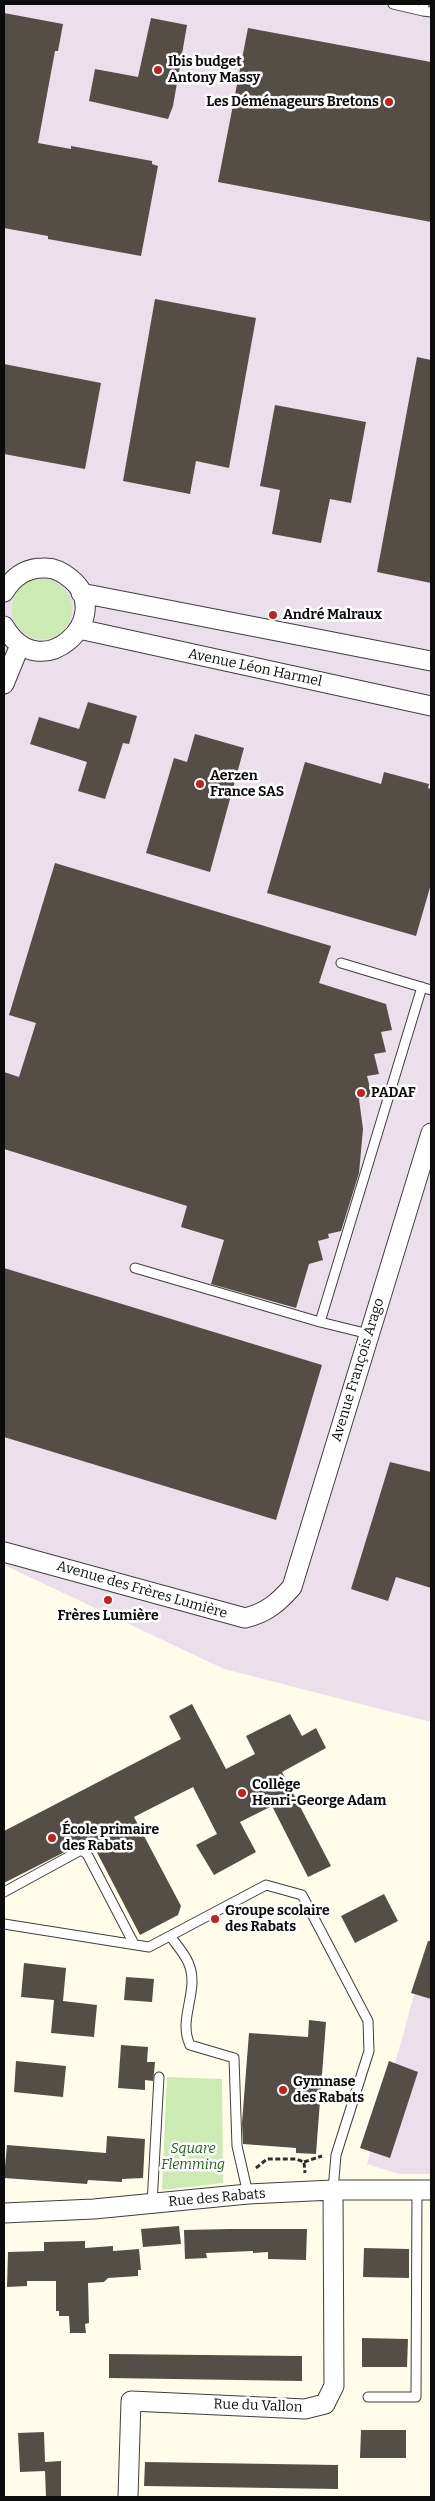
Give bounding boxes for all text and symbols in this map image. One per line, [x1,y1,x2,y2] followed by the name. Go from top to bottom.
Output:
[168,54,260,86] place label: Ibis budget Antony Massy
[152,64,164,76] marker: Ibis budget Antony Massy
[206,94,379,110] place label: Les Déménageurs Bretons
[383,96,395,108] marker: Les Déménageurs Bretons
[283,607,382,623] place label: André Malraux
[267,609,279,621] marker: André Malraux
[186,646,324,690] street label: Avenue Léon Harmel
[210,768,284,800] place label: Aerzen France SAS
[194,778,206,790] marker: Aerzen France SAS
[371,1085,416,1101] place label: PADAF
[355,1087,367,1099] marker: PADAF
[328,1296,388,1444] street label: Avenue François Arago
[55,1558,229,1622] street label: Avenue des Frères Lumière
[102,1594,114,1606] marker: Frères Lumière
[57,1608,159,1624] place label: Frères Lumière
[252,1777,386,1810] place label: Collège Henri-George Adam
[236,1787,248,1799] marker: Collège Henri-George Adam
[62,1822,159,1854] place label: École primaire des Rabats
[46,1832,58,1844] marker: École primaire des Rabats
[225,1903,330,1935] place label: Groupe scolaire des Rabats
[209,1913,221,1925] marker: Groupe scolaire des Rabats
[293,2074,364,2106] place label: Gymnase des Rabats
[277,2084,289,2096] marker: Gymnase des Rabats
[161,2141,225,2174] park label: Square Flemming
[168,2185,266,2211] street label: Rue des Rabats
[213,2396,303,2416] street label: Rue du Vallon

